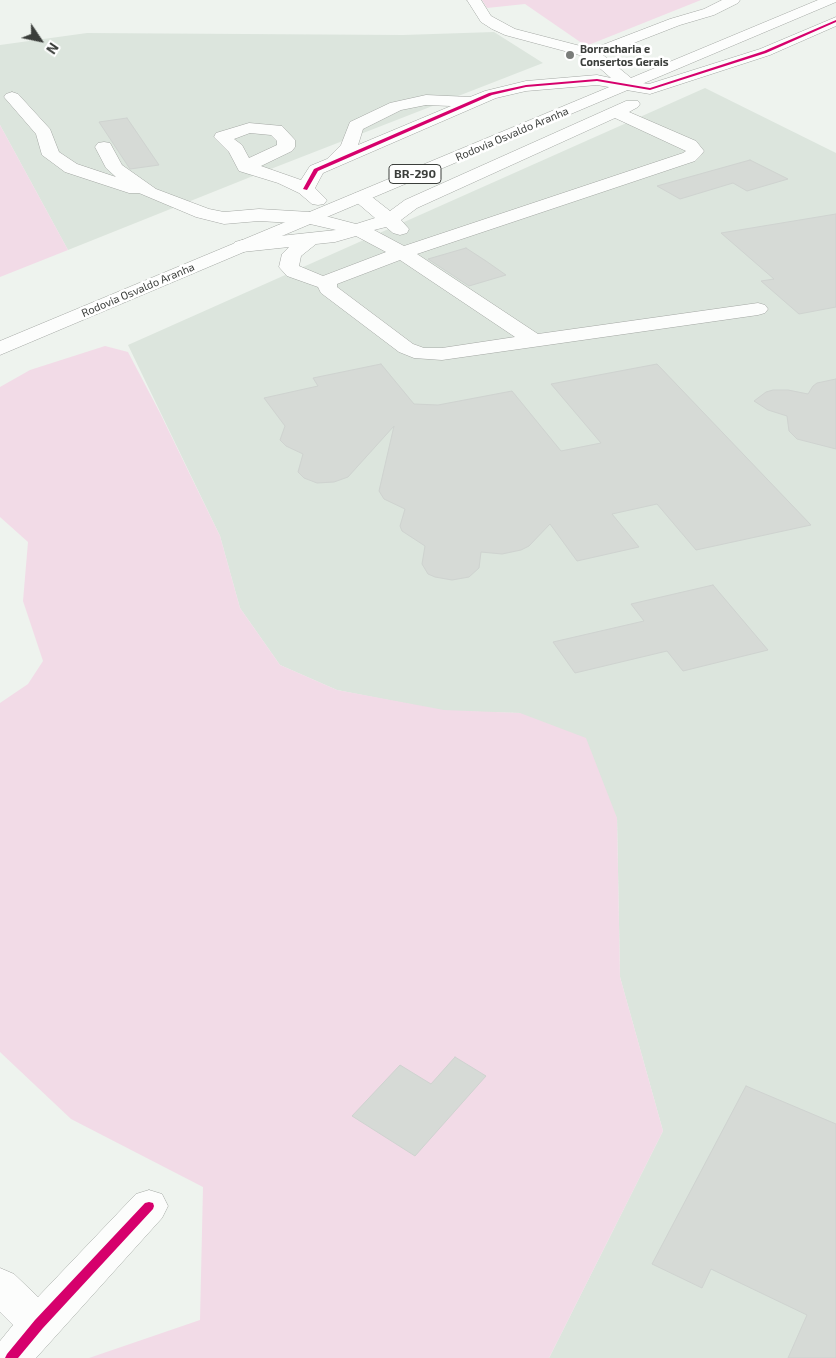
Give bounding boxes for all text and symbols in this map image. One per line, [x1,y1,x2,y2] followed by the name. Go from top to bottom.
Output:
[15,15,65,65] north arrow
[43,40,63,58] text: N
[580,42,669,68] place label: Borracharia e Consertos Gerais
[564,49,576,61] marker: Borracharia e Consertos Gerais
[453,104,571,164] street label: Rodovia Osvaldo Aranha
[389,164,441,183] road number: BR-290
[79,260,197,320] street label: Rodovia Osvaldo Aranha

